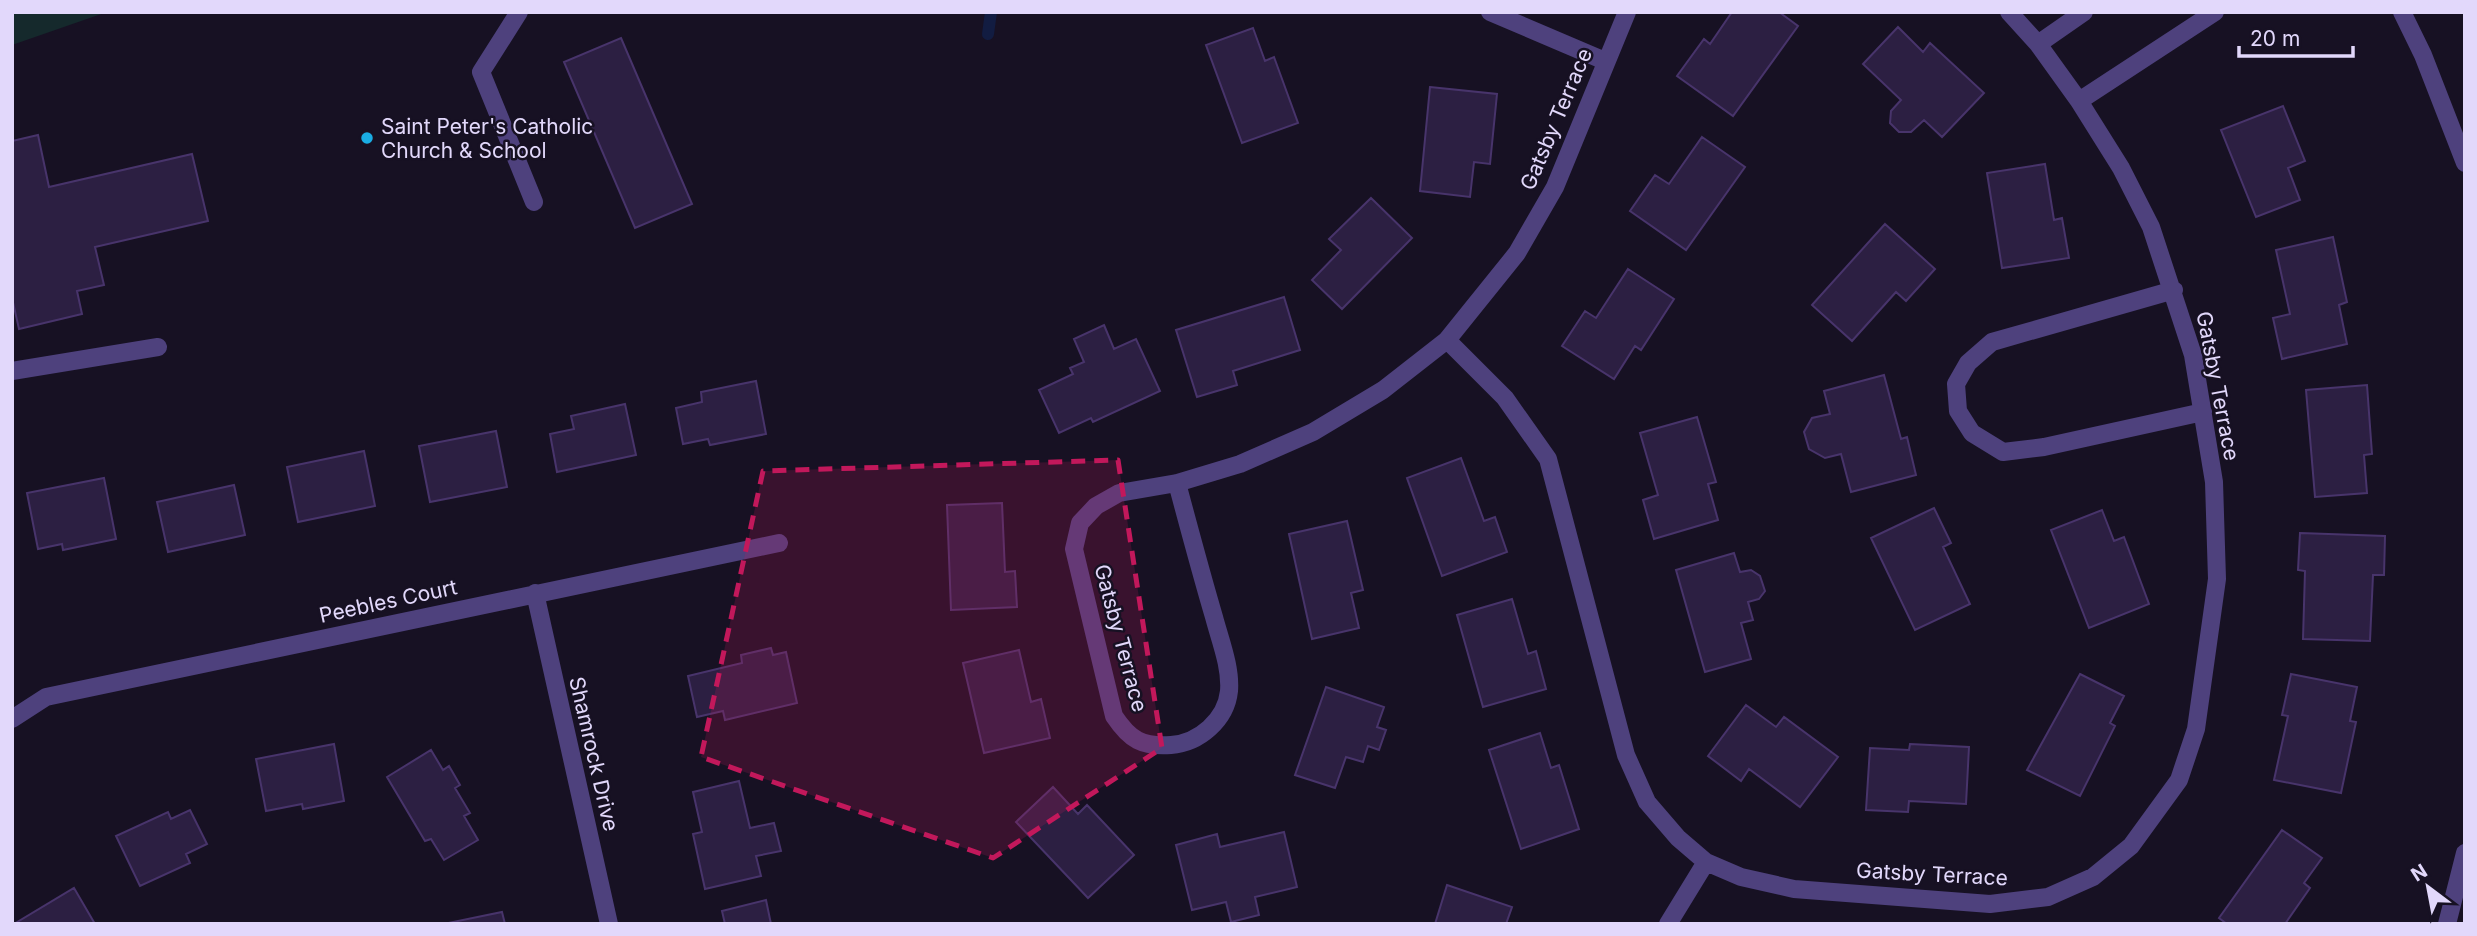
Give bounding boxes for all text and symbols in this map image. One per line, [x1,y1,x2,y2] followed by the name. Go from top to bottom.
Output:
[2239,14,2353,58] scale bar
[2250,26,2300,51] text: 20 m
[1515,44,1597,194] street label: Gatsby Terrace
[381,114,593,163] place label: Saint Peter's Catholic Church & School
[359,130,375,146] marker: Saint Peter's Catholic Church & School
[2191,309,2245,463] street label: Gatsby Terrace
[1089,561,1153,715] street label: Gatsby Terrace
[317,574,459,628] street label: Peebles Court
[564,674,624,834] street label: Shamrock Drive
[2393,852,2463,922] north arrow
[1856,858,2008,890] street label: Gatsby Terrace
[2407,859,2431,887] text: N

